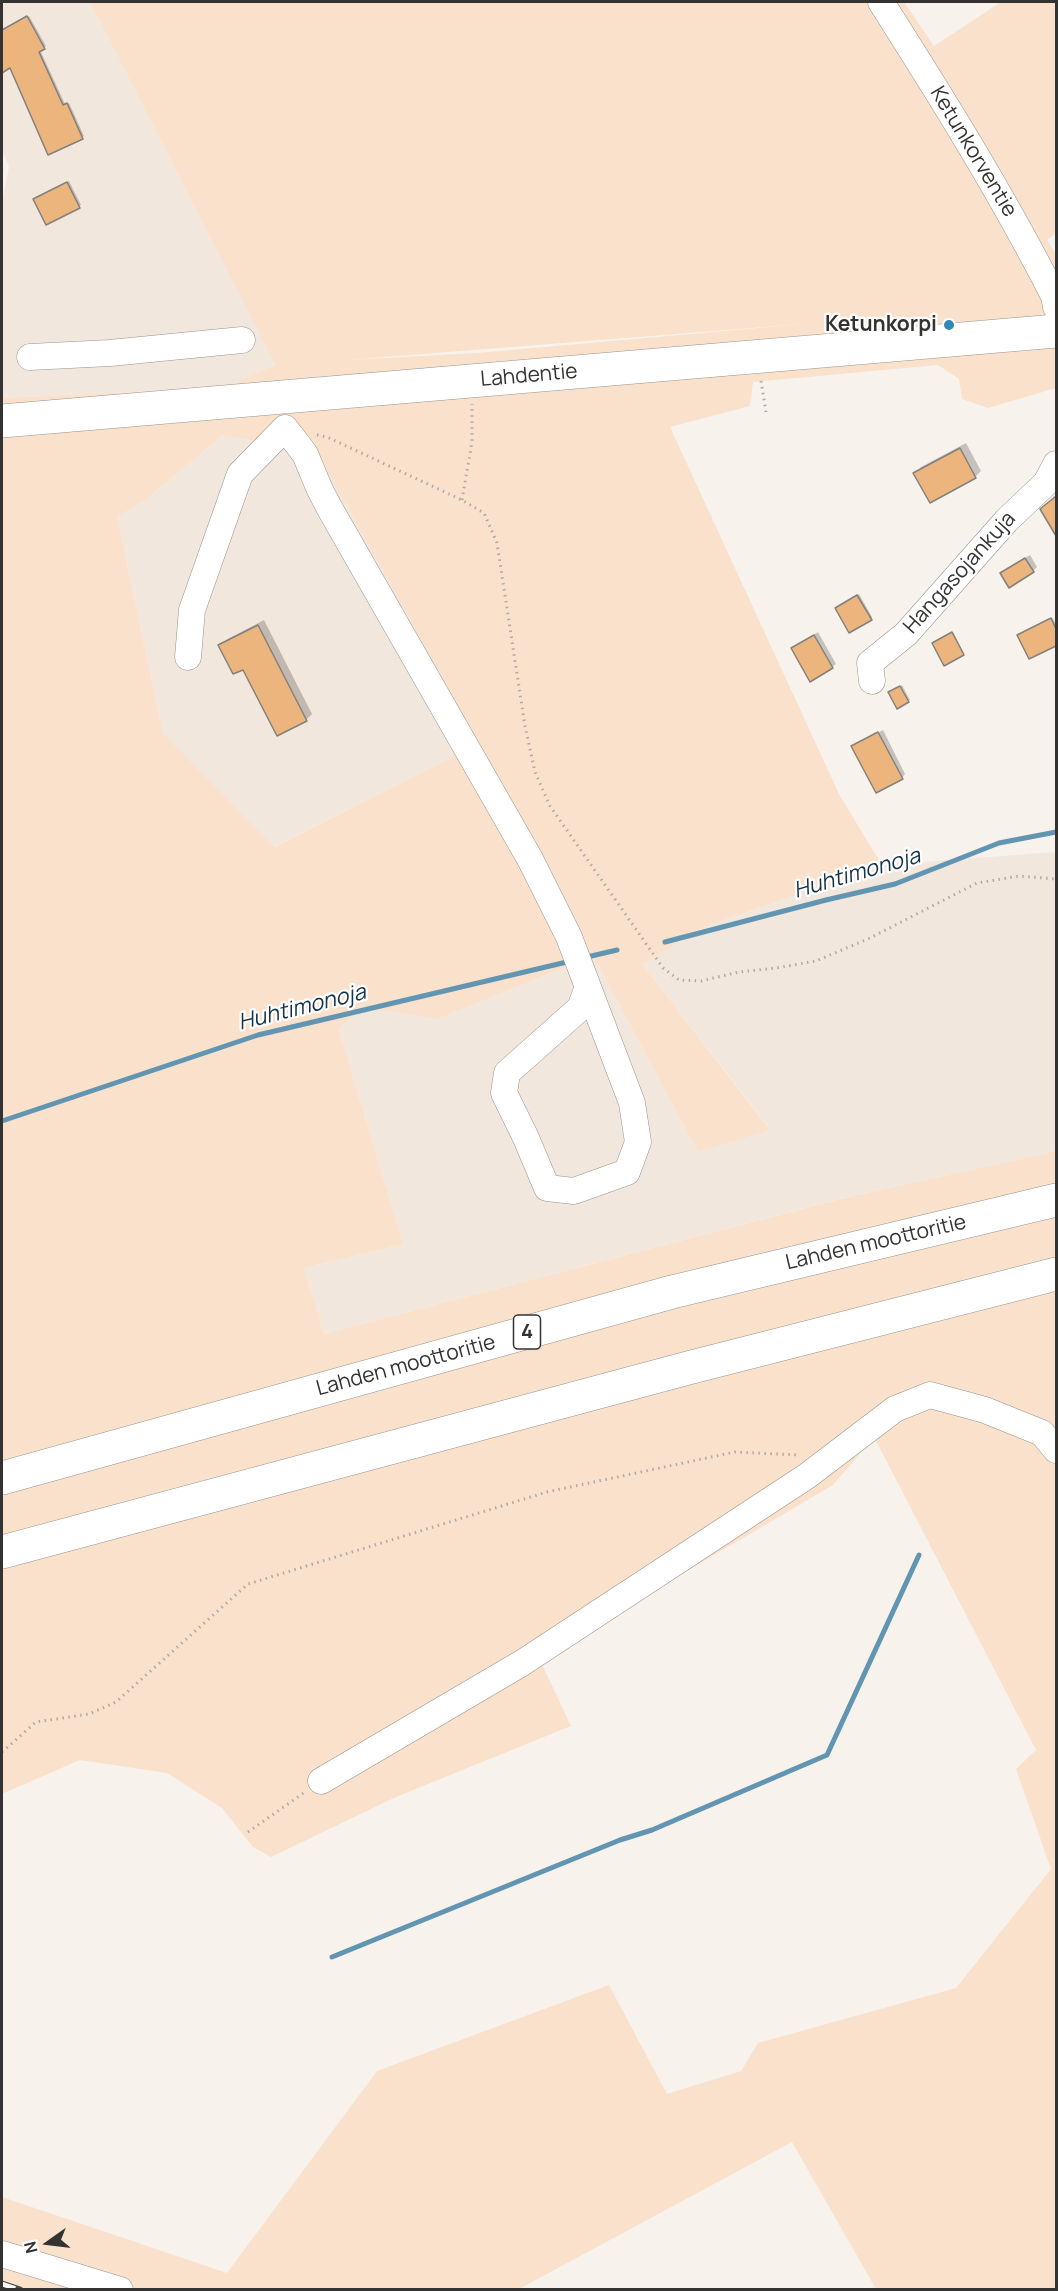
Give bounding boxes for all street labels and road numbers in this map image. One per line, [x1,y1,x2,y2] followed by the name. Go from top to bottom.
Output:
[924,82,1022,222] street label: Ketunkorventie
[479,359,579,393] street label: Lahdentie
[899,507,1021,639] street label: Hangasojankuja
[783,1210,969,1276] street label: Lahden moottoritie
[514,1315,540,1349] road number: 4
[314,1330,498,1402] street label: Lahden moottoritie

